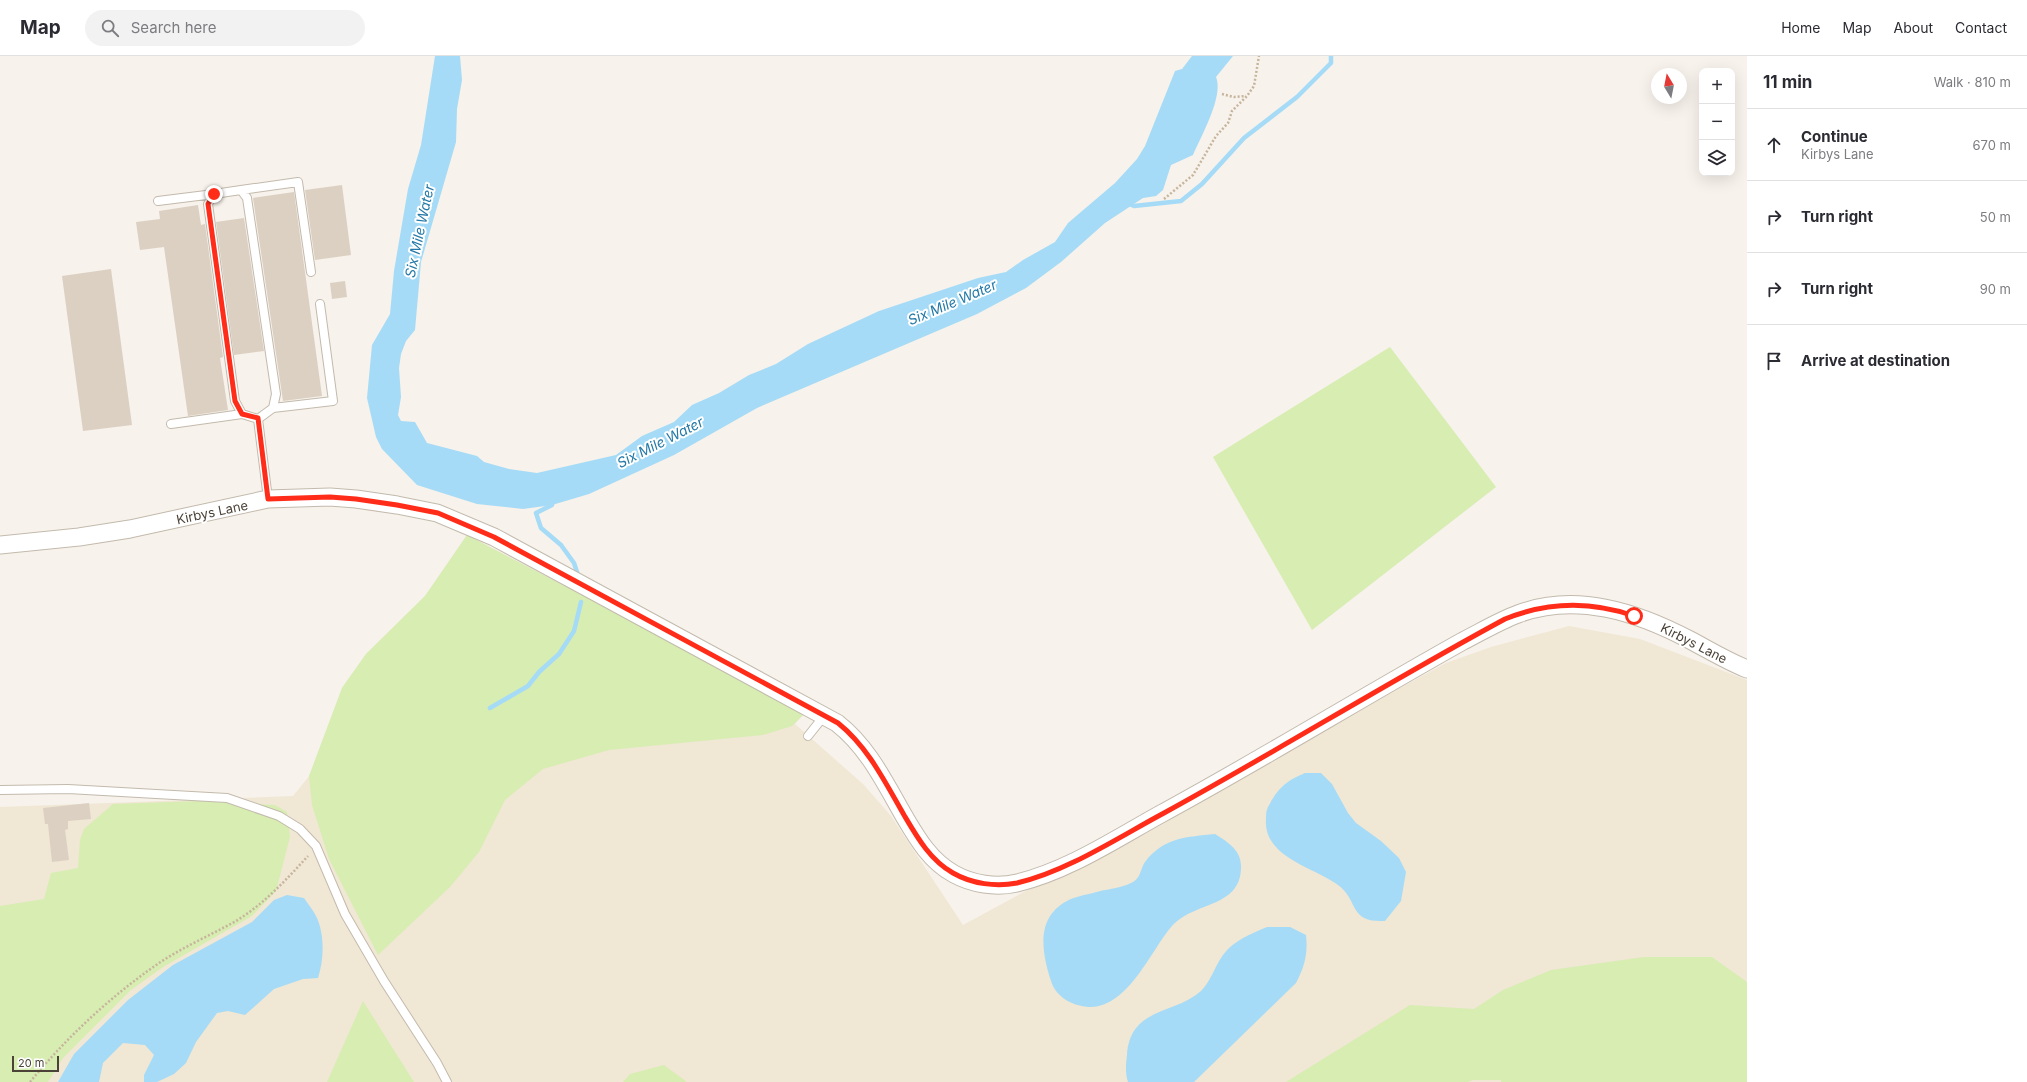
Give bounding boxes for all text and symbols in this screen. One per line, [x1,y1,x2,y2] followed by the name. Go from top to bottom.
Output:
[85,10,365,46] search box
[20,16,61,39] text: Map
[99,17,121,39] icon: search
[131,18,216,37] text: Search here
[1781,19,1820,36] text: Home
[1842,19,1872,36] text: Map
[1894,19,1933,36] text: About
[1955,19,2007,36] text: Contact
[1651,68,1687,104] north arrow
[1699,68,1735,176] map controls
[1699,68,1735,104] button: +
[1763,72,1812,92] text: 11 min
[1934,74,2011,90] text: Walk · 810 m
[1699,104,1735,140] button: −
[1801,127,1868,146] text: Continue
[1763,134,1785,156] icon: ahead
[1973,137,2011,153] text: 670 m
[1699,140,1735,176] button: layers
[1801,146,1874,162] text: Kirbys Lane
[401,182,437,279] water label: Six Mile Water
[205,185,223,203] route end
[1763,206,1785,228] icon: right
[1801,207,1873,226] text: Turn right
[1980,209,2011,225] text: 50 m
[905,275,1000,328] water label: Six Mile Water
[1763,278,1785,300] icon: right
[1801,279,1873,298] text: Turn right
[1980,281,2011,297] text: 90 m
[1763,350,1785,372] icon: arrive
[1801,351,1950,370] text: Arrive at destination
[614,413,707,471] water label: Six Mile Water
[175,497,249,527] street label: Kirbys Lane
[1625,607,1643,625] route start
[1658,619,1730,667] street label: Kirbys Lane
[12,1054,59,1073] scale bar
[18,1056,44,1070] text: 20 m

